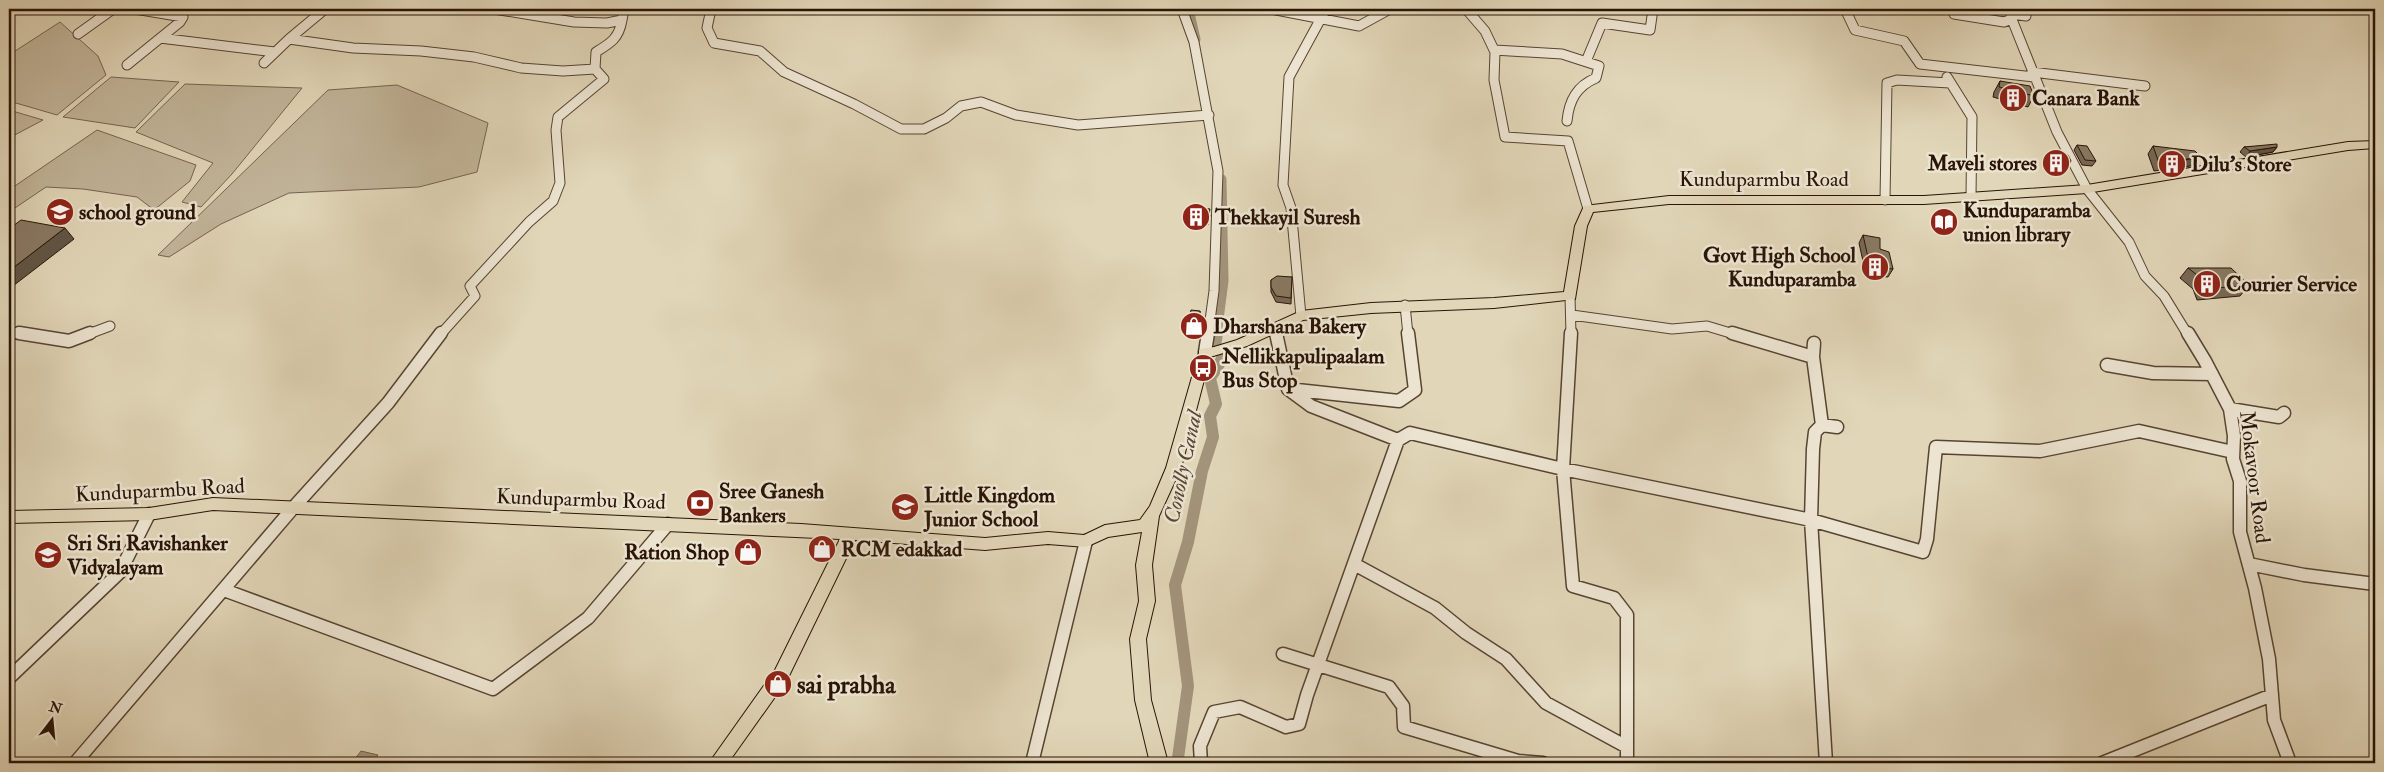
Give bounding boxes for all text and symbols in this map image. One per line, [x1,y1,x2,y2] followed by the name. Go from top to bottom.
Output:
[1998,83,2028,113] building icon: Canara Bank
[2032,85,2140,112] place label: Canara Bank
[2041,148,2071,178] building icon: Maveli stores
[2157,149,2187,179] building icon: Dilu's Store
[1927,150,2037,177] place label: Maveli stores
[2191,151,2292,178] place label: Dilu's Store
[1679,166,1850,193] street label: Kunduparmbu Road
[45,197,75,227] school or university icon: school ground
[1962,197,2092,248] place label: Kunduparamba union library
[79,199,196,226] place label: school ground
[1181,202,1211,232] building icon: Thekkayil Suresh
[1214,204,1360,231] place label: Thekkayil Suresh
[1929,207,1959,237] library icon: Kunduparamba union library
[1703,242,1857,293] place label: Govt High School Kunduparamba
[1860,252,1890,282] building icon: Govt High School Kunduparamba
[2192,269,2222,299] building icon: Courier Service
[2226,271,2357,298] place label: Courier Service
[1179,311,1209,341] shop icon: Dharshana Bakery
[1213,313,1367,340] place label: Dharshana Bakery
[1221,343,1385,394] place label: Nellikkapulipaalam Bus Stop
[1188,353,1218,383] bus stop icon: Nellikkapulipaalam Bus Stop
[1157,407,1209,526] water label: Conolly Canal
[2233,409,2276,546] street label: Mokavoor Road
[75,473,246,508] street label: Kunduparmbu Road
[719,478,824,529] place label: Sree Ganesh Bankers
[923,482,1056,533] place label: Little Kingdom Junior School
[496,483,667,516] street label: Kunduparmbu Road
[685,488,715,518] bank icon: Sree Ganesh Bankers
[890,492,920,522] school or university icon: Little Kingdom Junior School
[66,530,229,581] place label: Sri Sri Ravishanker Vidyalayam
[807,534,837,564] shop icon: RCM edakkad
[841,536,963,563] place label: RCM edakkad
[733,537,763,567] shop icon: Ration Shop
[624,539,729,566] place label: Ration Shop
[33,540,63,570] school or university icon: Sri Sri Ravishanker Vidyalayam
[763,669,793,699] shop icon: sai prabha
[797,670,896,701] place label: sai prabha
[28,694,78,744] north arrow
[46,698,64,718] text: N

